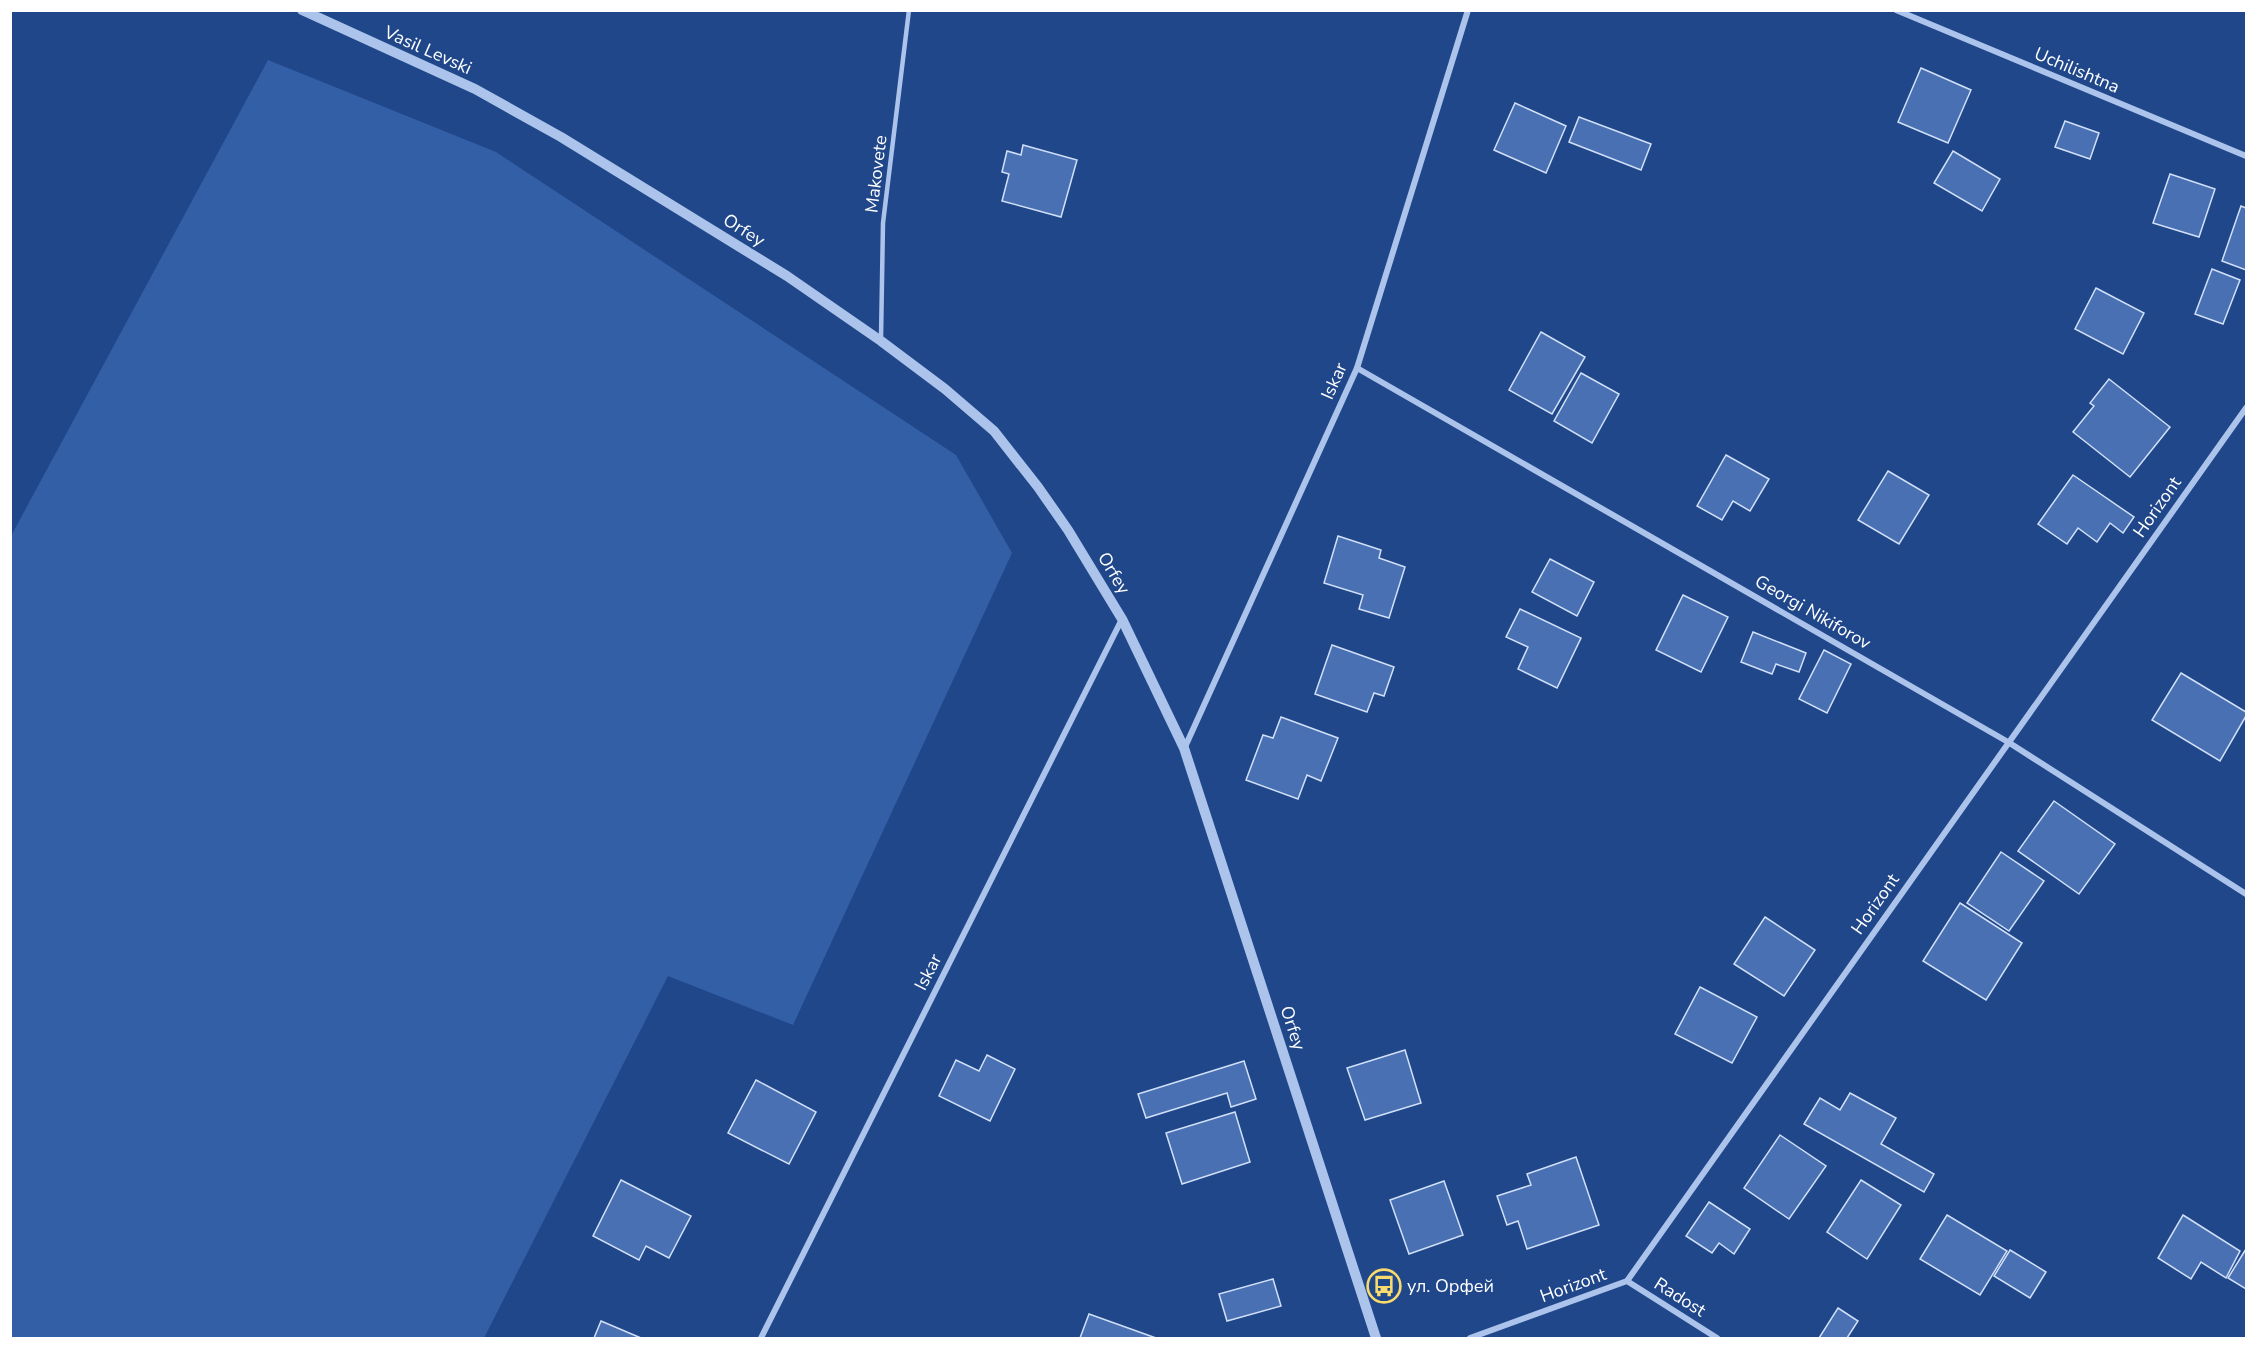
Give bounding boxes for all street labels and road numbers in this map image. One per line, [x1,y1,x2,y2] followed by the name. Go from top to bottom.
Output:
[379,20,476,80] street label: Vasil Levski
[2031,41,2123,99] street label: Uchilishtna
[859,134,893,214] street label: Makovete
[718,208,770,253] street label: Orfey
[1315,358,1353,403] street label: Iskar
[2127,471,2187,542] street label: Horizont
[1092,547,1136,599] street label: Orfey
[1751,569,1876,655] street label: Georgi Nikiforov
[1845,868,1905,939] street label: Horizont
[909,949,948,994] street label: Iskar
[1275,1003,1312,1054] street label: Orfey
[1536,1262,1610,1308] street label: Horizont
[1650,1272,1711,1323] street label: Radost

